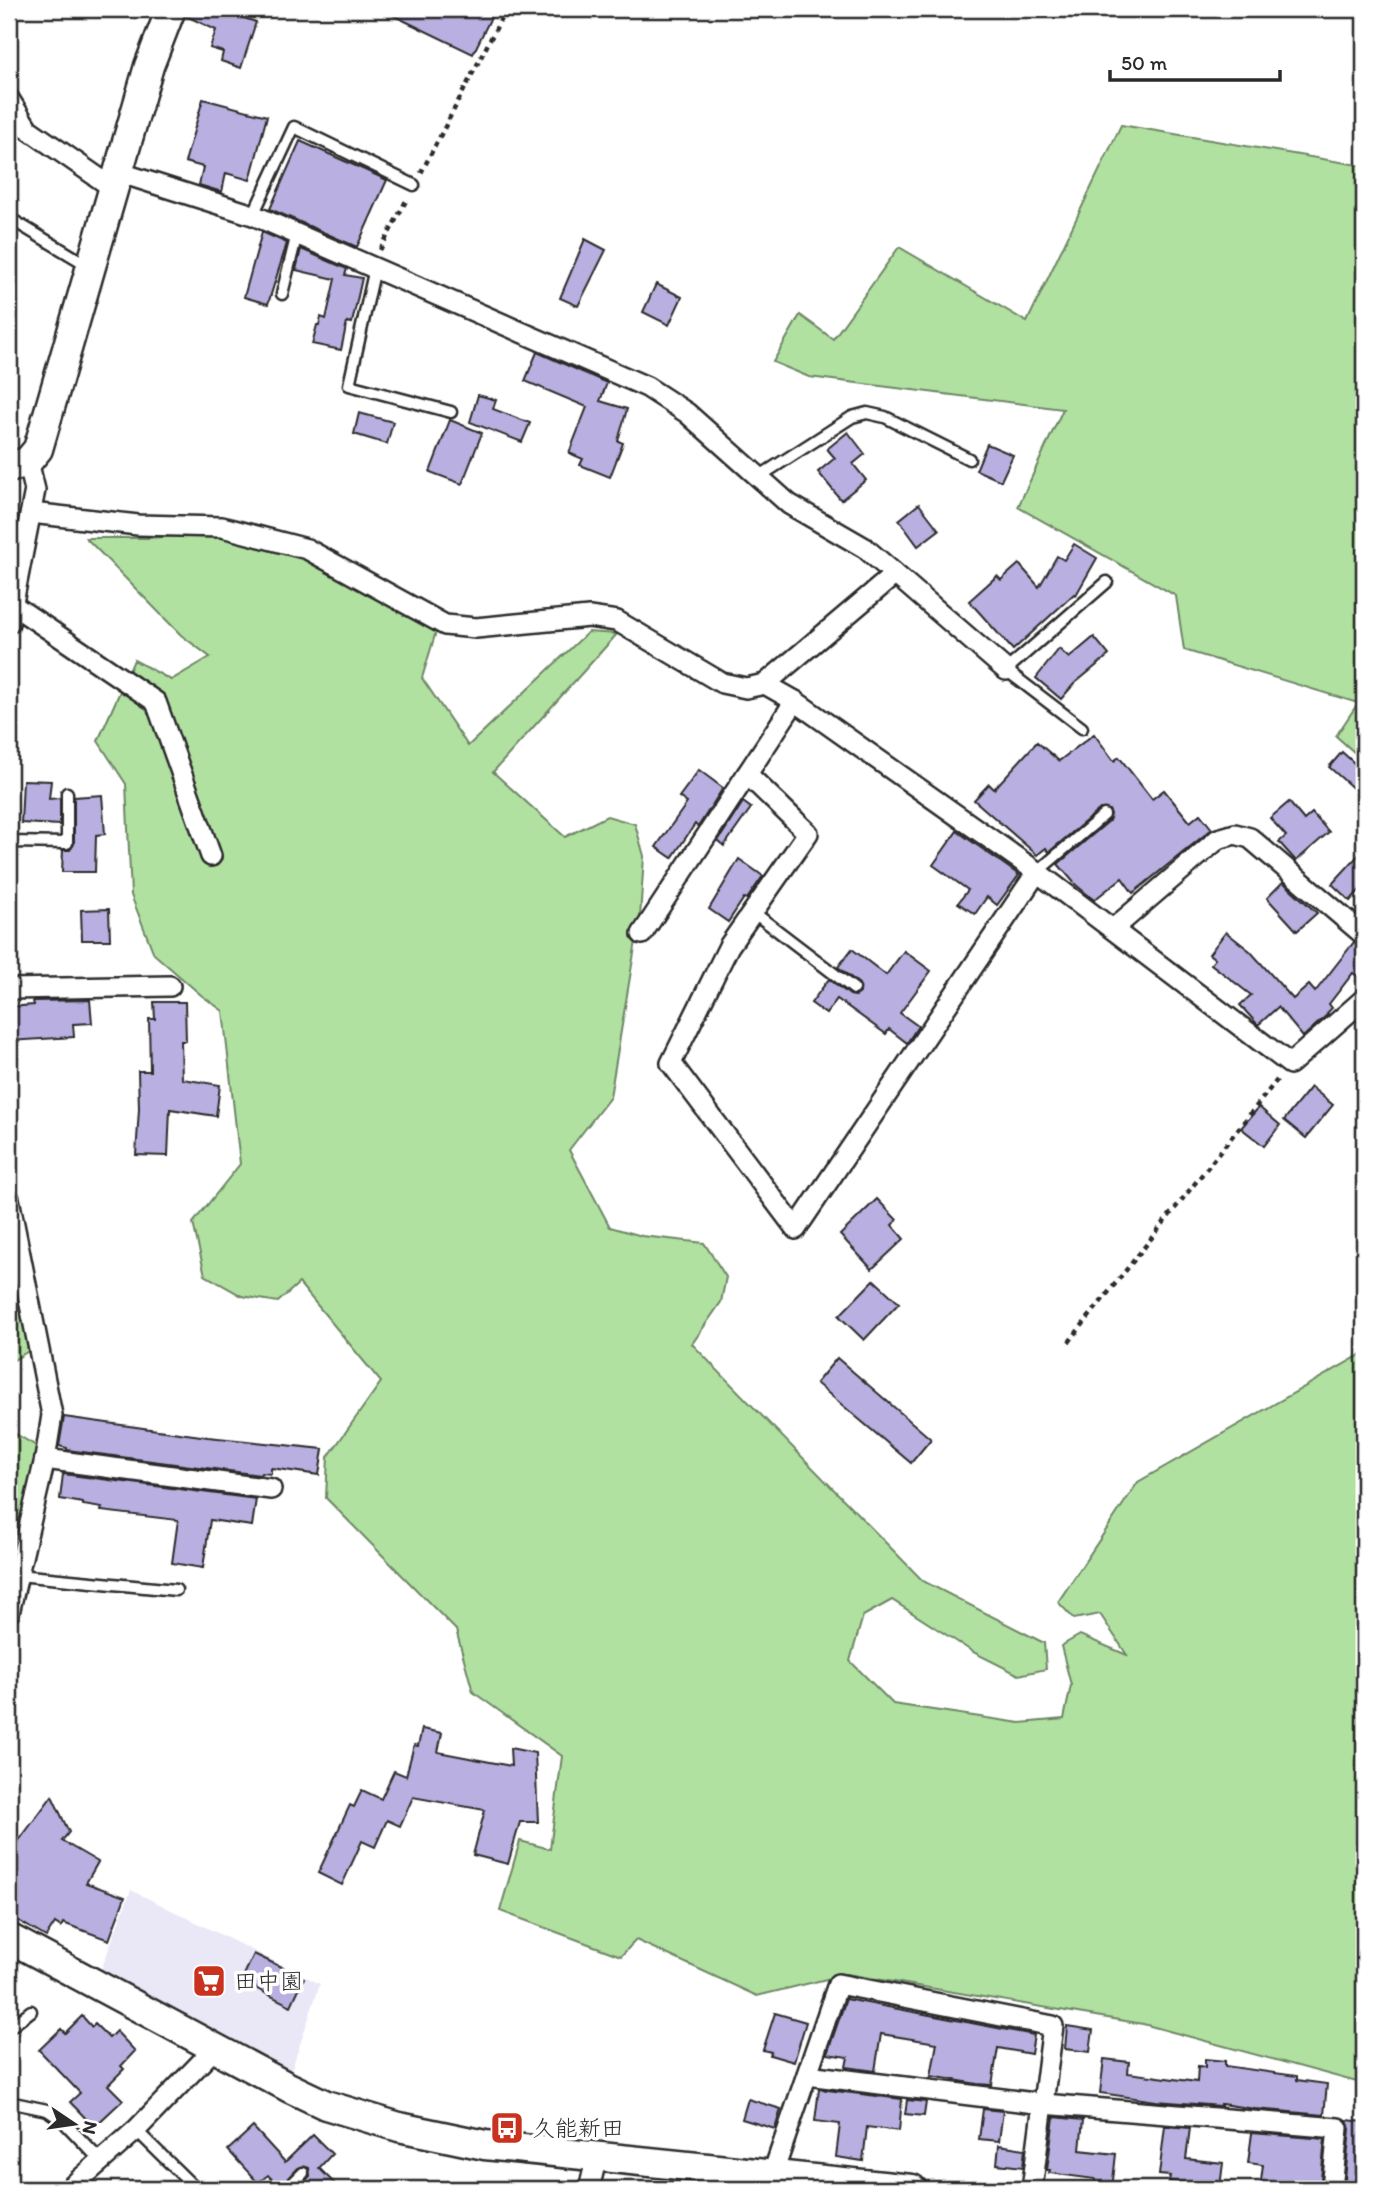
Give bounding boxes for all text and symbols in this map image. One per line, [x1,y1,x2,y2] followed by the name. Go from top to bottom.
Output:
[1110,38,1280,82] scale bar
[1121,50,1168,75] text: 50 m
[190,1962,228,2000] supermarket icon: 田中園
[234,1967,303,1995] place label: 田中園
[38,2090,108,2160] north arrow
[488,2109,526,2147] bus stop icon: 久能新田
[532,2114,624,2142] place label: 久能新田
[77,2119,103,2137] text: N

